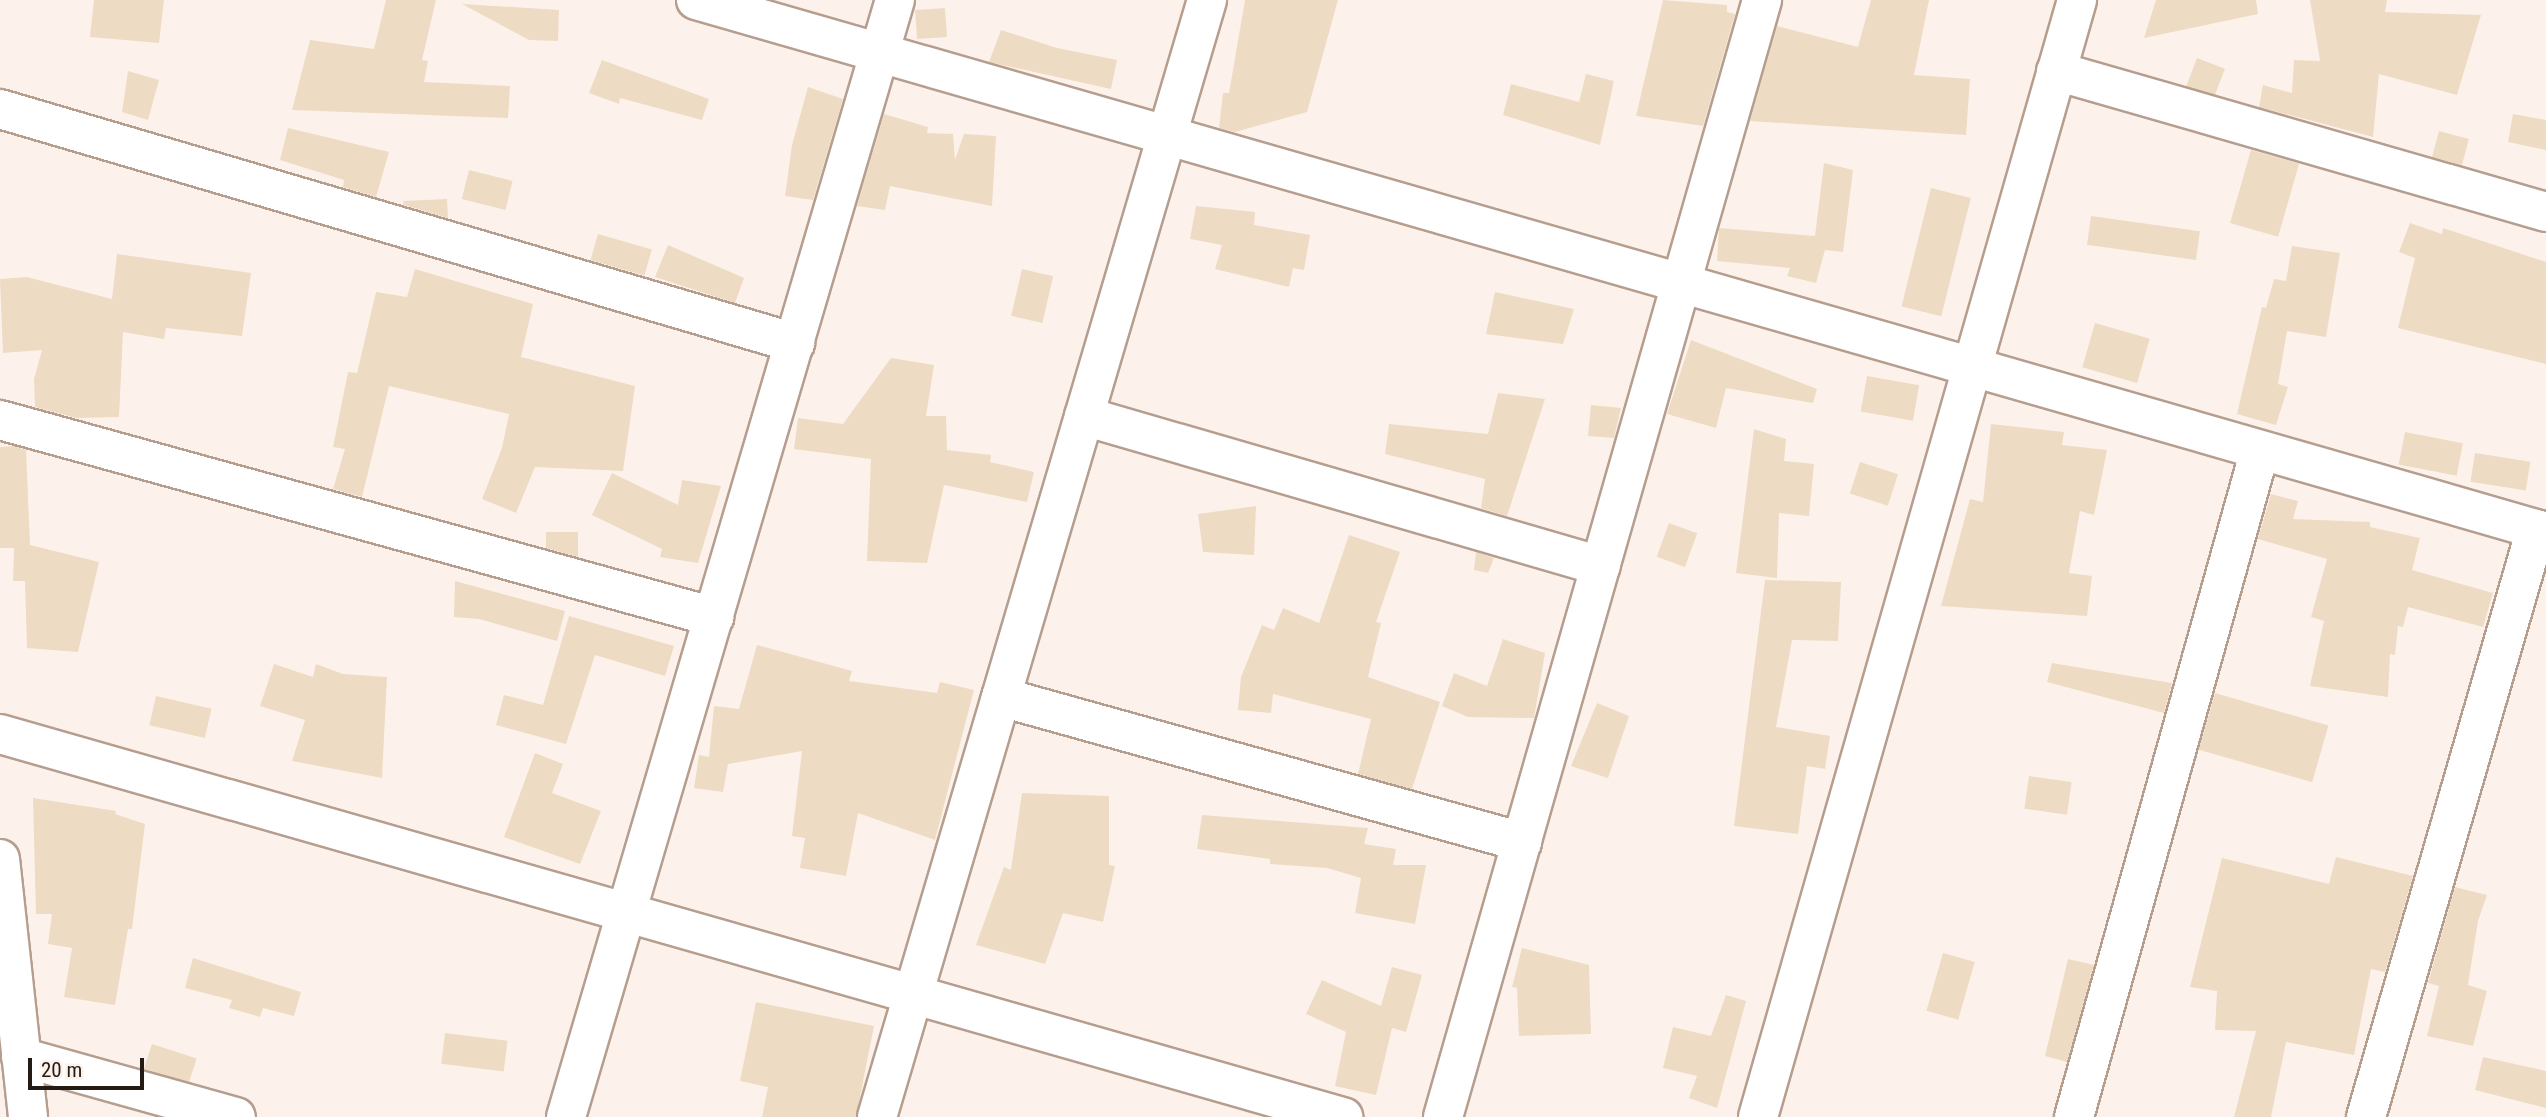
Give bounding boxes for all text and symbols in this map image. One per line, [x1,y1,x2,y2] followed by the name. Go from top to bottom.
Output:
[32,1044,147,1088] scale bar
[41,1058,82,1082] text: 20 m

